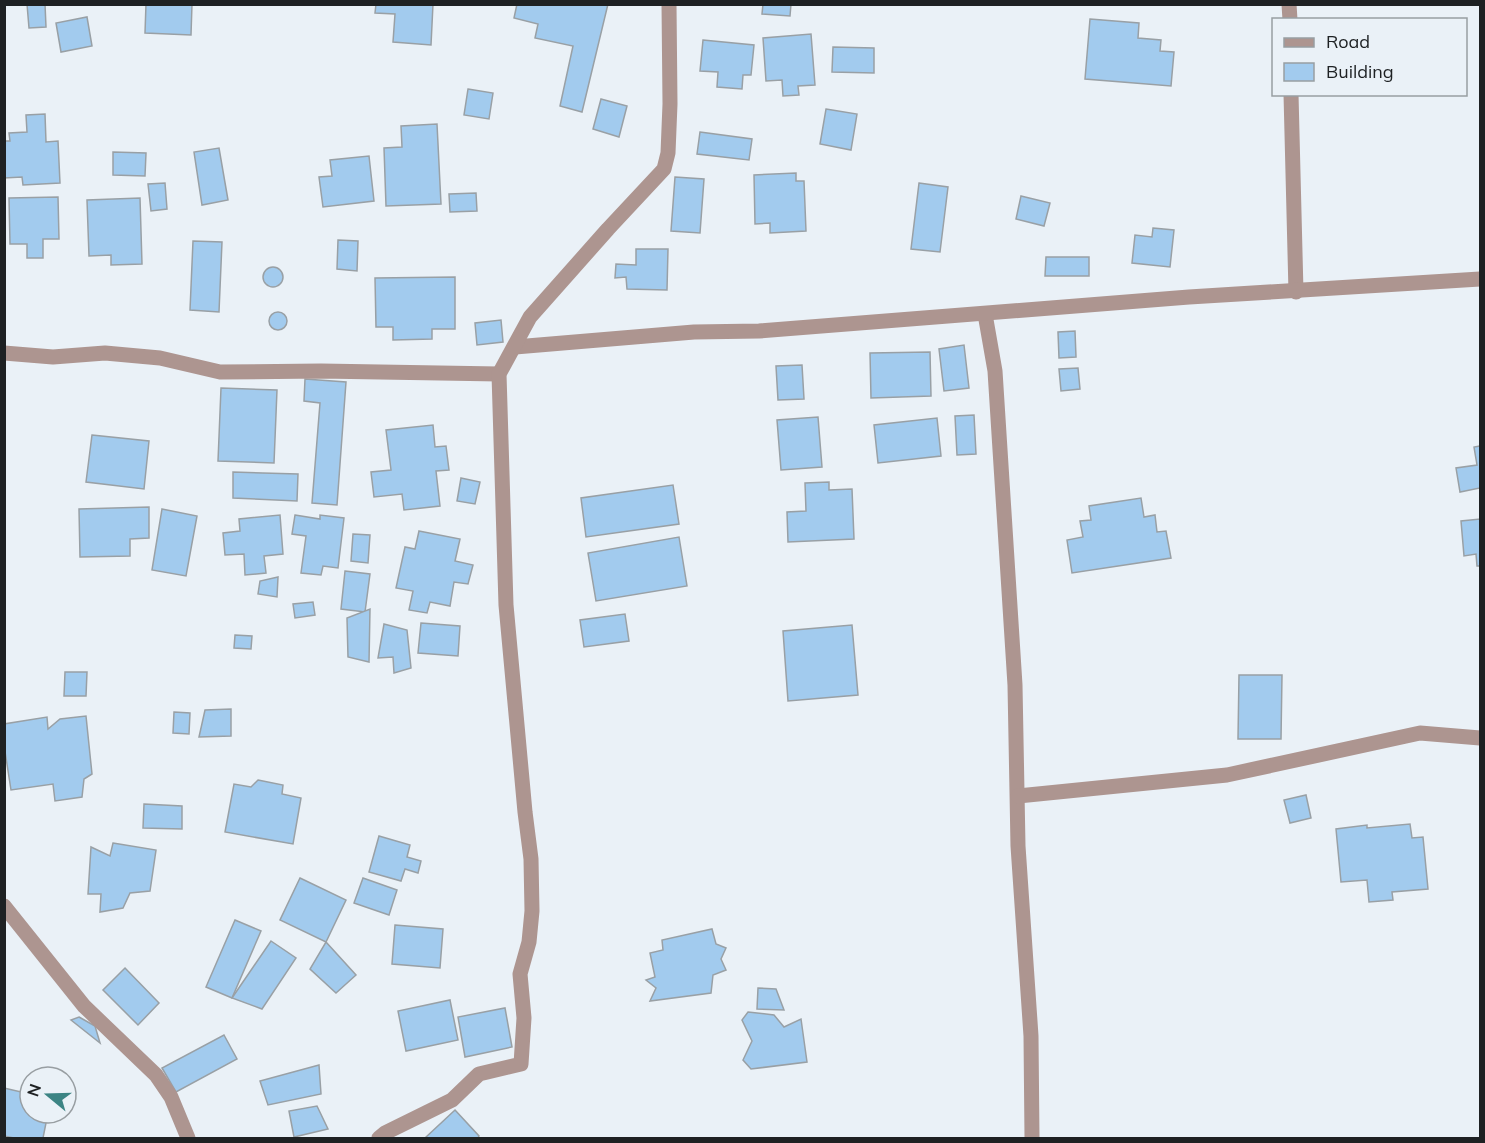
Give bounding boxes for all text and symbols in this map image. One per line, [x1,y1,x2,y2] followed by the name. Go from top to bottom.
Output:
[1272,18,1467,96] legend
[1326,30,1370,53] text: Road
[1326,60,1394,83] text: Building
[18,1065,78,1125] north arrow
[22,1081,45,1099] text: N

